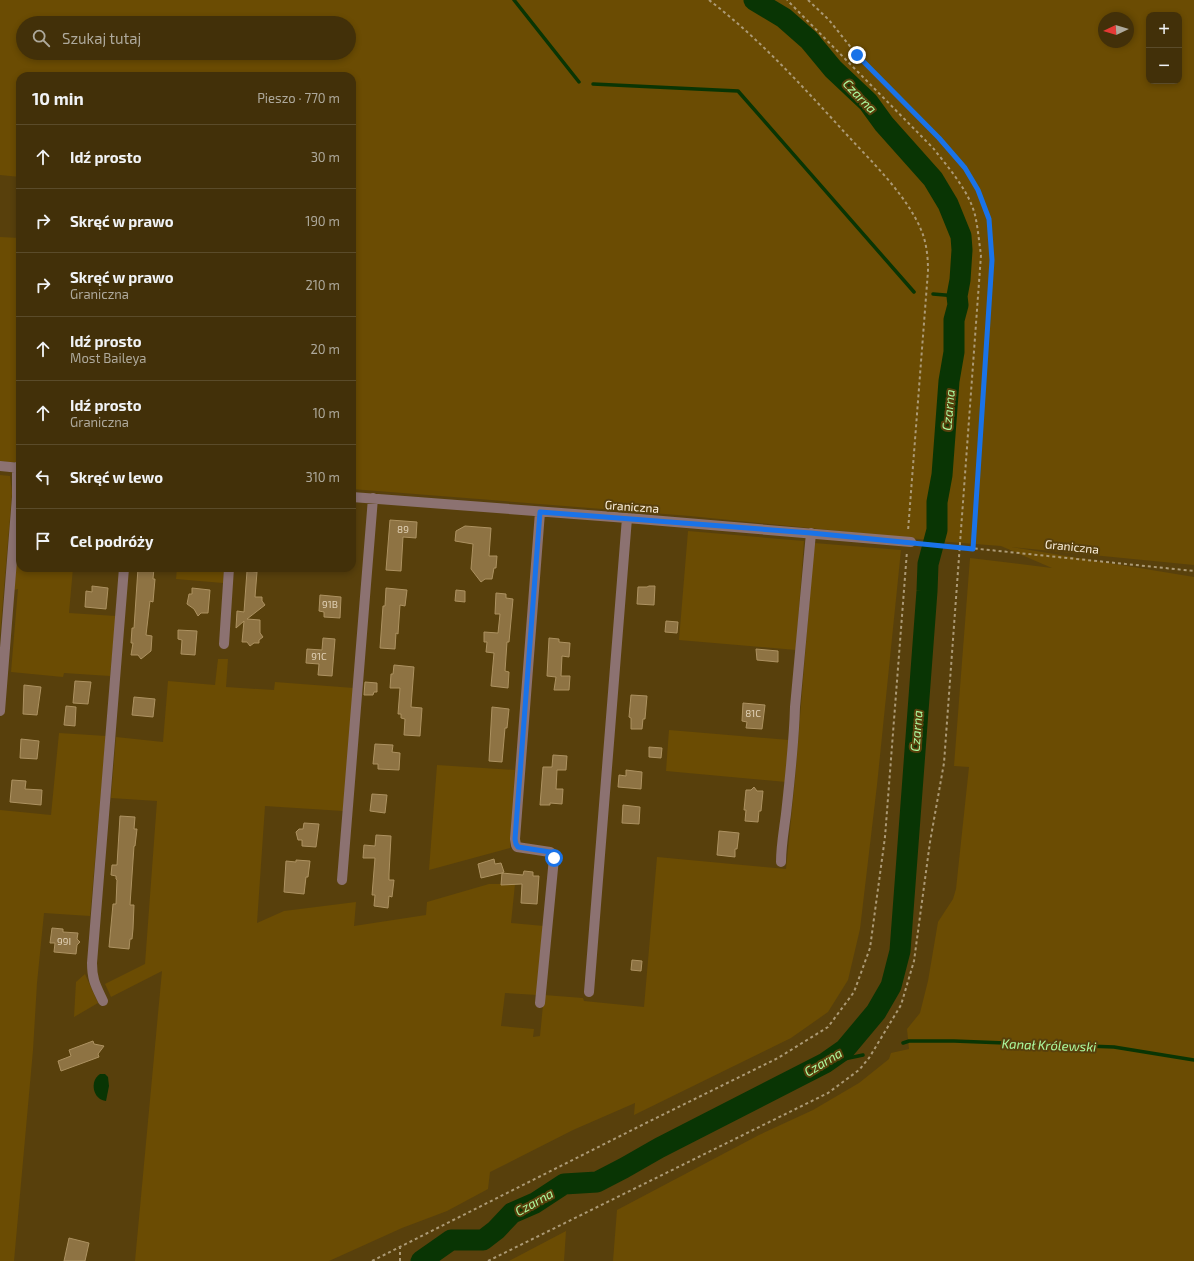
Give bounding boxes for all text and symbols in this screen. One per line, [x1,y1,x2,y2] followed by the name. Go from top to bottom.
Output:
[1098,12,1134,48] north arrow
[1146,12,1182,84] map controls
[1146,12,1182,48] button: +
[16,16,356,60] search box
[30,27,52,49] icon: search
[62,29,141,47] text: Szukaj tutaj
[848,46,866,64] route end
[1146,48,1182,84] button: −
[840,76,880,116] water label: Czarna
[32,88,84,108] text: 10 min
[257,90,340,106] text: Pieszo · 770 m
[32,146,54,168] icon: ahead
[70,148,142,166] text: Idź prosto
[311,149,340,165] text: 30 m
[32,210,54,232] icon: right
[70,212,174,230] text: Skręć w prawo
[305,213,340,229] text: 190 m
[70,268,174,286] text: Skręć w prawo
[32,274,54,296] icon: right
[305,277,340,293] text: 210 m
[70,286,129,302] text: Graniczna
[70,332,142,350] text: Idź prosto
[32,338,54,360] icon: ahead
[311,341,340,357] text: 20 m
[70,350,146,366] text: Most Baileya
[938,389,958,431] water label: Czarna
[70,396,142,414] text: Idź prosto
[32,402,54,424] icon: ahead
[313,405,340,421] text: 10 m
[70,414,129,430] text: Graniczna
[32,466,54,488] icon: left
[70,468,163,486] text: Skręć w lewo
[305,469,340,485] text: 310 m
[604,497,660,515] street label: Graniczna
[397,523,409,535] house number: 89
[32,530,54,552] icon: arrive
[70,532,153,550] text: Cel podróży
[1044,536,1100,556] street label: Graniczna
[322,598,338,610] house number: 91B
[311,650,327,662] house number: 91C
[745,707,761,719] house number: 81C
[907,710,925,752] water label: Czarna
[545,849,563,867] route start
[57,935,71,947] house number: 99I
[1001,1035,1097,1055] water label: Kanał Królewski
[801,1044,845,1080] water label: Czarna
[512,1185,556,1219] water label: Czarna

